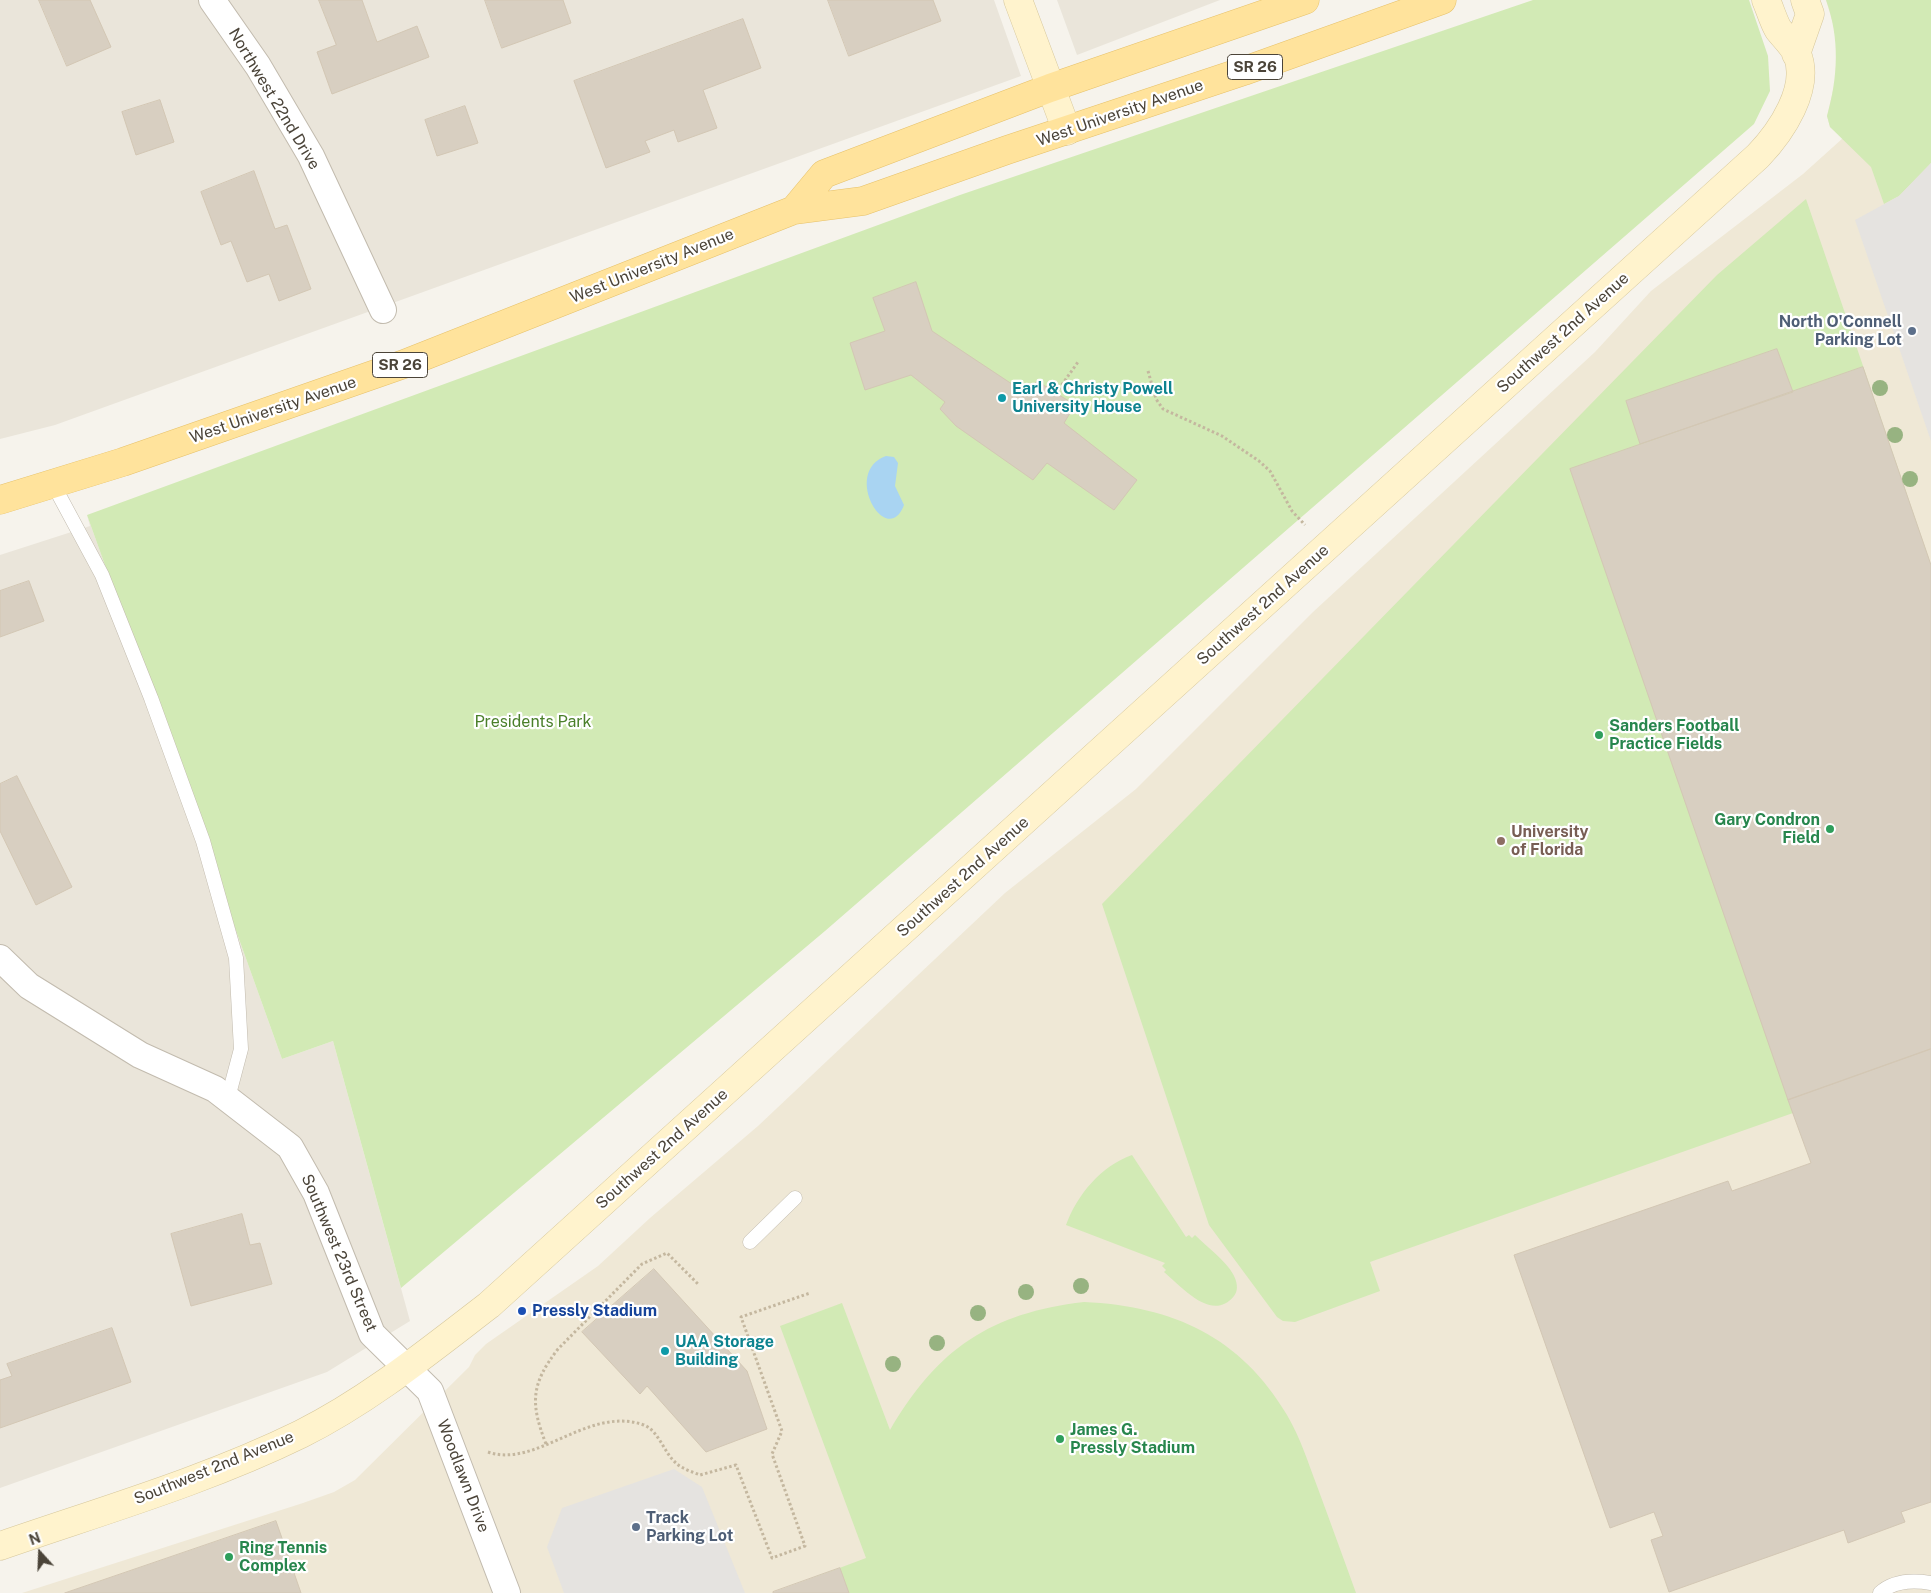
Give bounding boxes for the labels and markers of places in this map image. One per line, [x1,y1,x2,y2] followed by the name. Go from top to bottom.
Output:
[1779,312,1902,350] place label: North O'Connell Parking Lot
[1906,325,1918,337] marker: North O'Connell Parking Lot
[1012,379,1173,417] place label: Earl & Christy Powell University House
[996,392,1008,404] marker: Earl & Christy Powell University House
[1609,716,1739,754] place label: Sanders Football Practice Fields
[1593,729,1605,741] marker: Sanders Football Practice Fields
[1714,810,1820,848] place label: Gary Condron Field
[1511,822,1589,860] place label: University of Florida
[1824,823,1836,835] marker: Gary Condron Field
[1495,835,1507,847] marker: University of Florida
[532,1301,657,1321] place label: Pressly Stadium
[516,1305,528,1317] marker: Pressly Stadium
[675,1332,774,1370] place label: UAA Storage Building
[659,1345,671,1357] marker: UAA Storage Building
[1070,1420,1195,1458] place label: James G. Pressly Stadium
[1054,1433,1066,1445] marker: James G. Pressly Stadium
[646,1508,733,1546] place label: Track Parking Lot
[630,1521,642,1533] marker: Track Parking Lot
[239,1538,327,1576] place label: Ring Tennis Complex
[223,1551,235,1563] marker: Ring Tennis Complex

